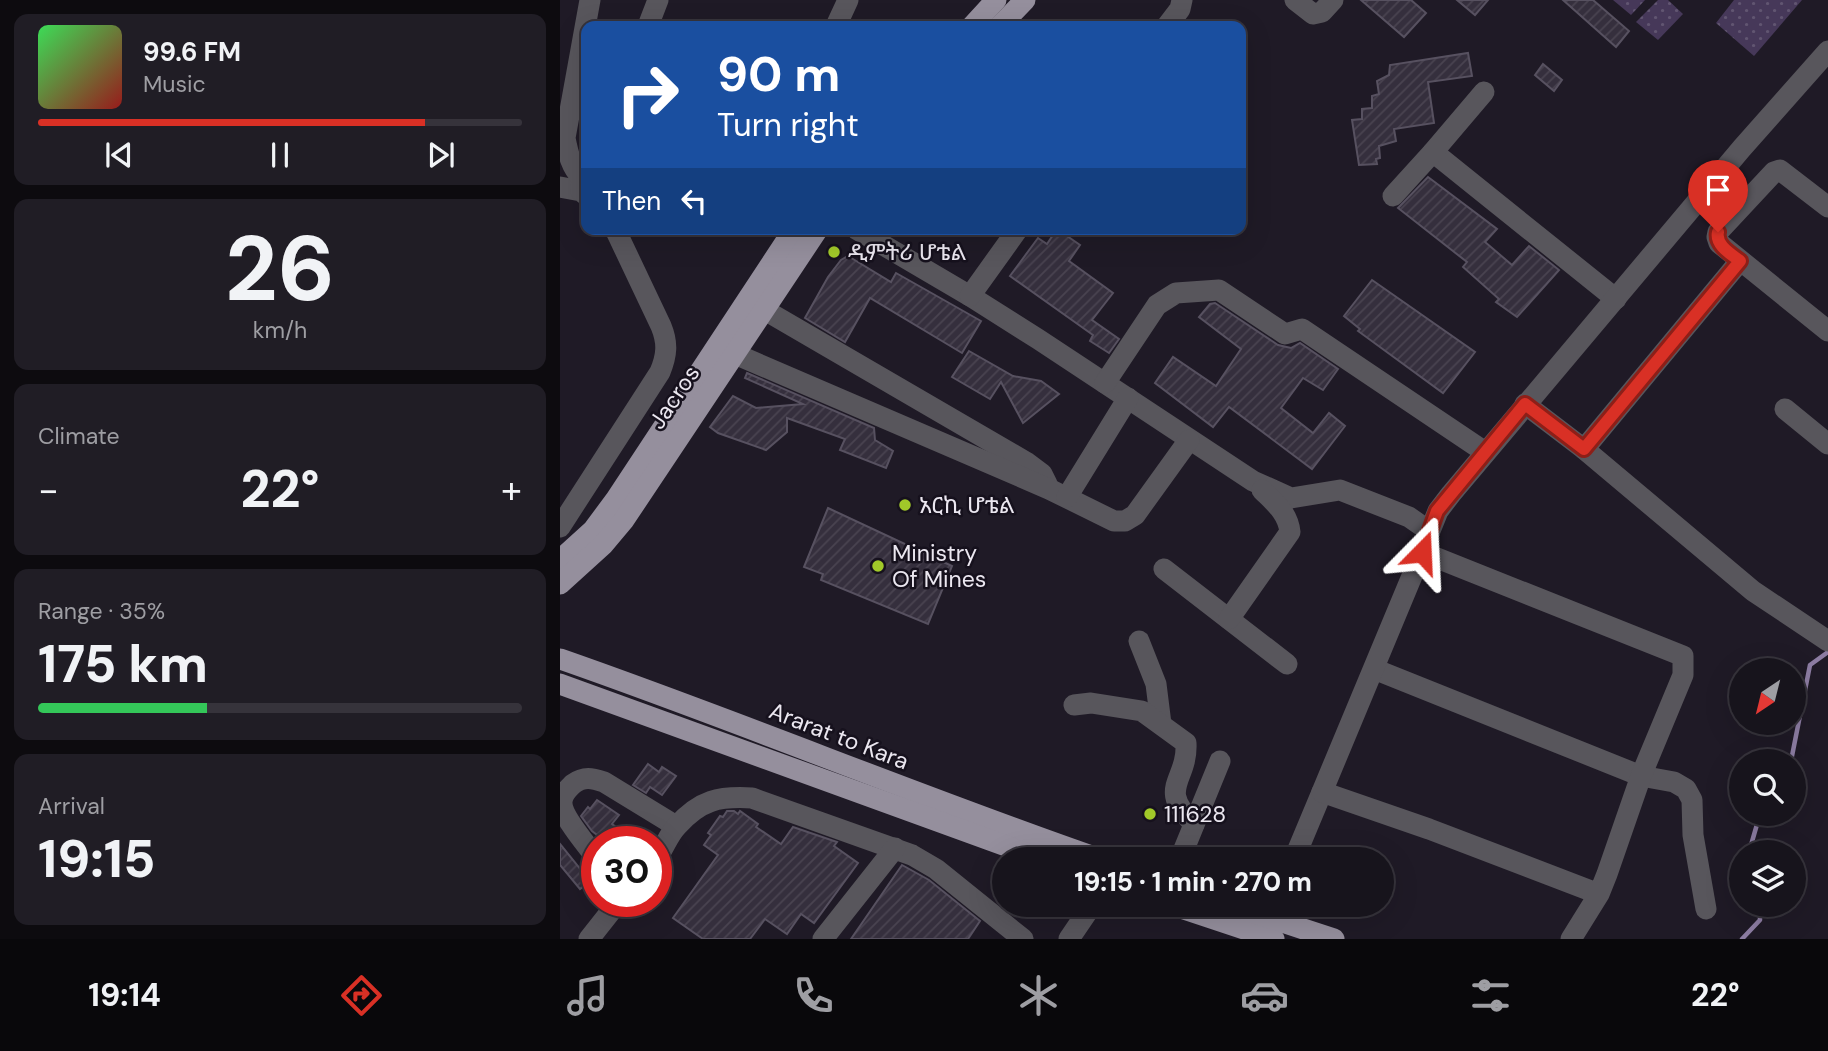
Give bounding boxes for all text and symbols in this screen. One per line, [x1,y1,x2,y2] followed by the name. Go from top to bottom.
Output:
[143,35,241,69] text: 99.6 FM
[717,42,840,106] text: 90 m
[602,49,693,140] icon: right
[143,69,206,99] text: Music
[717,104,859,146] text: Turn right
[100,136,138,174] icon: previous
[261,136,299,174] icon: pause
[422,136,460,174] icon: next
[1688,160,1748,232] pin
[1699,171,1737,209] icon: arrive
[675,182,713,220] icon: left
[602,184,661,218] text: Then
[225,210,335,328] text: 26
[848,237,966,267] place label: ዲምትሪ ሆቴል
[826,244,842,260] marker: ዲምትሪ ሆቴል
[253,315,307,345] text: km/h
[642,359,706,435] street label: Jacros
[38,421,120,451] text: Climate
[240,455,320,523] text: 22°
[38,465,59,515] text: −
[501,465,522,515] text: +
[919,490,1015,520] place label: አርኪ ሆቴል
[897,497,913,513] marker: አርኪ ሆቴል
[1385,515,1459,589] position arrow
[892,538,986,594] place label: Ministry Of Mines
[870,558,886,574] marker: Ministry Of Mines
[38,596,165,626] text: Range · 35%
[38,630,208,698] text: 175 km
[1729,658,1806,735] north arrow
[1729,658,1806,917] map controls
[765,696,913,776] street label: Ararat to Kara
[1729,749,1806,826] button: search
[38,791,105,821] text: Arrival
[1164,799,1226,829] place label: 111628
[1142,806,1158,822] marker: 111628
[38,825,155,893] text: 19:15
[581,826,672,917] speed limit sign: 30
[1729,840,1806,917] button: layers
[1074,865,1312,899] text: 19:15 · 1 min · 270 m
[337,971,386,1020] icon: directions
[563,971,612,1020] icon: music
[789,971,838,1020] icon: phone
[1014,971,1063,1020] icon: climate
[1240,971,1289,1020] icon: car
[1466,971,1515,1020] icon: filters
[88,974,161,1016] text: 19:14
[1691,974,1740,1016] text: 22°

